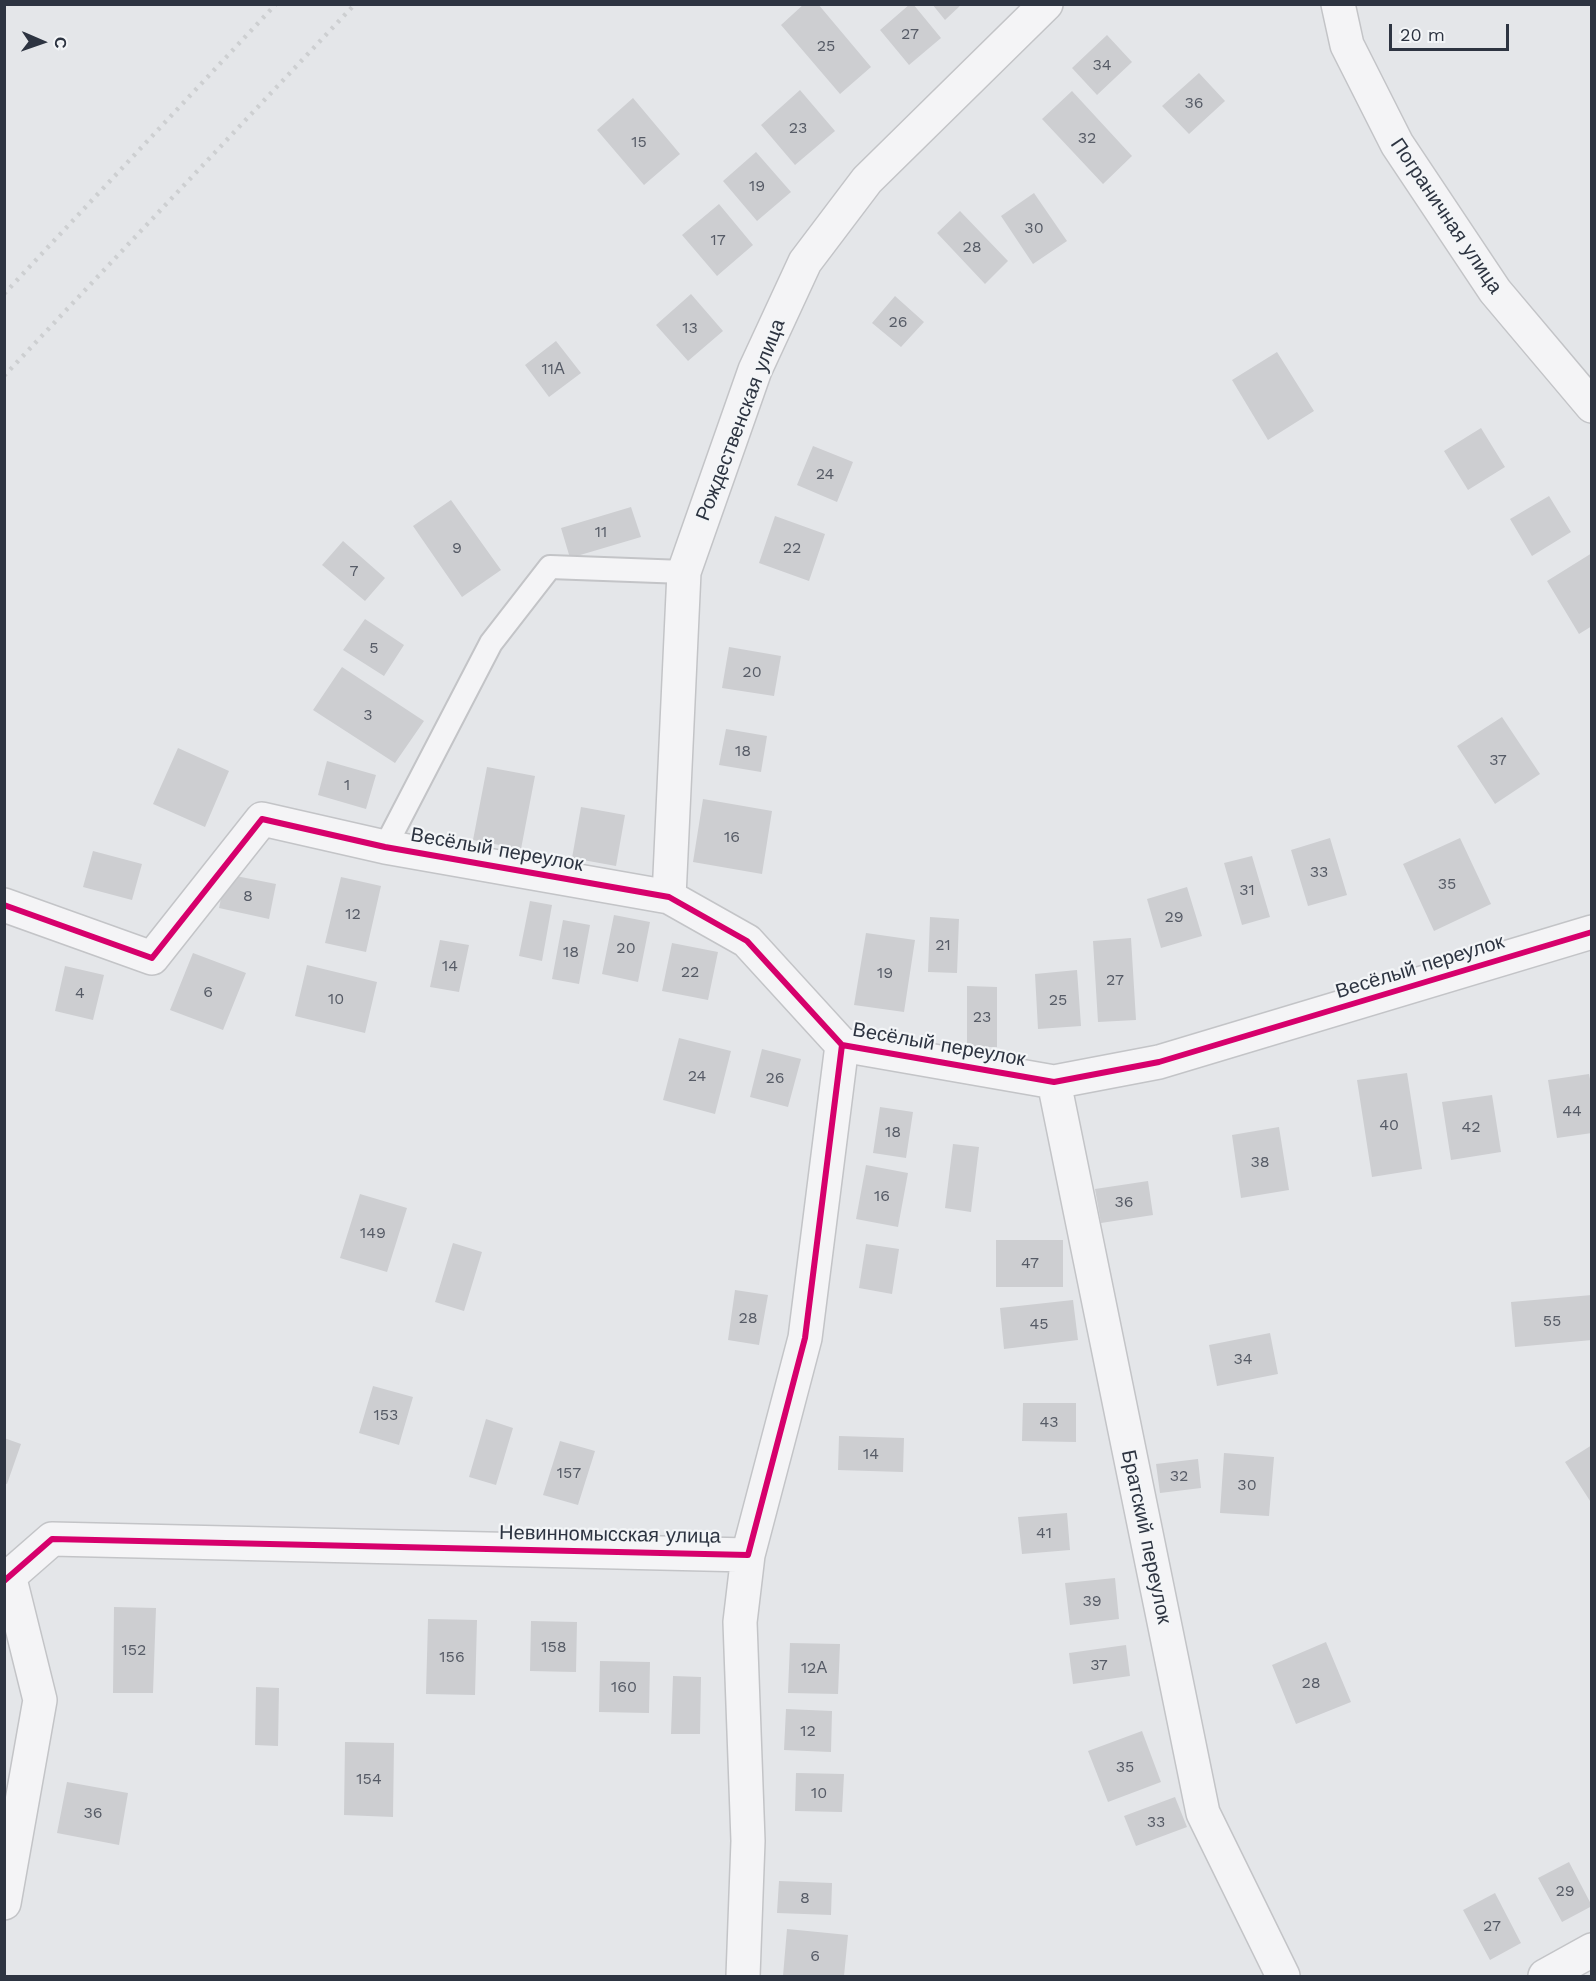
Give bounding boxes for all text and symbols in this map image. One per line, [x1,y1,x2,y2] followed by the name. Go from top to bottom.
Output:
[12,12,72,72] north arrow
[1392,12,1512,50] scale bar
[901,24,919,44] house number: 27
[1400,24,1445,45] text: 20 m
[817,36,835,56] house number: 25
[51,37,70,49] text: С
[1092,55,1112,75] house number: 34
[1184,93,1204,113] house number: 36
[789,118,807,138] house number: 23
[1078,128,1096,148] house number: 32
[631,132,647,152] house number: 15
[1385,134,1507,298] street label: Пограничная улица
[749,176,765,196] house number: 19
[1024,218,1044,238] house number: 30
[710,230,726,250] house number: 17
[962,237,982,257] house number: 28
[888,312,908,332] house number: 26
[691,316,791,524] street label: Рождественская улица
[682,318,698,338] house number: 13
[541,359,565,379] house number: 11А
[816,464,834,484] house number: 24
[595,522,607,542] house number: 11
[452,538,462,558] house number: 9
[783,538,801,558] house number: 22
[350,561,358,581] house number: 7
[369,638,379,658] house number: 5
[742,662,762,682] house number: 20
[363,705,373,725] house number: 3
[735,741,751,761] house number: 18
[1489,750,1507,770] house number: 37
[344,775,350,795] house number: 1
[409,823,585,877] street label: Весёлый переулок
[724,827,740,847] house number: 16
[1310,862,1328,882] house number: 33
[1438,874,1456,894] house number: 35
[1239,880,1255,900] house number: 31
[243,886,253,906] house number: 8
[345,904,361,924] house number: 12
[1164,907,1184,927] house number: 29
[1333,930,1507,1004] street label: Весёлый переулок
[935,935,951,955] house number: 21
[616,938,636,958] house number: 20
[563,942,579,962] house number: 18
[442,956,458,976] house number: 14
[681,962,699,982] house number: 22
[877,963,893,983] house number: 19
[1106,970,1124,990] house number: 27
[203,982,213,1002] house number: 6
[75,983,85,1003] house number: 4
[328,989,344,1009] house number: 10
[1049,990,1067,1010] house number: 25
[973,1007,991,1027] house number: 23
[851,1018,1027,1072] street label: Весёлый переулок
[688,1066,706,1086] house number: 24
[765,1068,785,1088] house number: 26
[1562,1101,1582,1121] house number: 44
[1379,1115,1399,1135] house number: 40
[1461,1117,1481,1137] house number: 42
[885,1122,901,1142] house number: 18
[1250,1152,1270,1172] house number: 38
[874,1186,890,1206] house number: 16
[1114,1192,1134,1212] house number: 36
[360,1223,386,1243] house number: 149
[1021,1253,1039,1273] house number: 47
[738,1308,758,1328] house number: 28
[1543,1311,1561,1331] house number: 55
[1029,1314,1049,1334] house number: 45
[1233,1349,1253,1369] house number: 34
[374,1405,398,1425] house number: 153
[1039,1412,1059,1432] house number: 43
[863,1444,879,1464] house number: 14
[1116,1448,1176,1626] street label: Братский переулок
[557,1463,581,1483] house number: 157
[1170,1466,1188,1486] house number: 32
[1237,1475,1257,1495] house number: 30
[499,1521,721,1549] street label: Невинномысская улица
[1036,1523,1052,1543] house number: 41
[1082,1591,1102,1611] house number: 39
[541,1637,567,1657] house number: 158
[122,1640,146,1660] house number: 152
[439,1647,465,1667] house number: 156
[1090,1655,1108,1675] house number: 37
[801,1658,827,1678] house number: 12А
[1301,1673,1321,1693] house number: 28
[611,1677,637,1697] house number: 160
[800,1721,816,1741] house number: 12
[1116,1757,1134,1777] house number: 35
[356,1769,382,1789] house number: 154
[811,1783,827,1803] house number: 10
[83,1803,103,1823] house number: 36
[1147,1812,1165,1832] house number: 33
[1555,1881,1575,1901] house number: 29
[800,1888,810,1908] house number: 8
[1483,1916,1501,1936] house number: 27
[810,1946,820,1966] house number: 6

